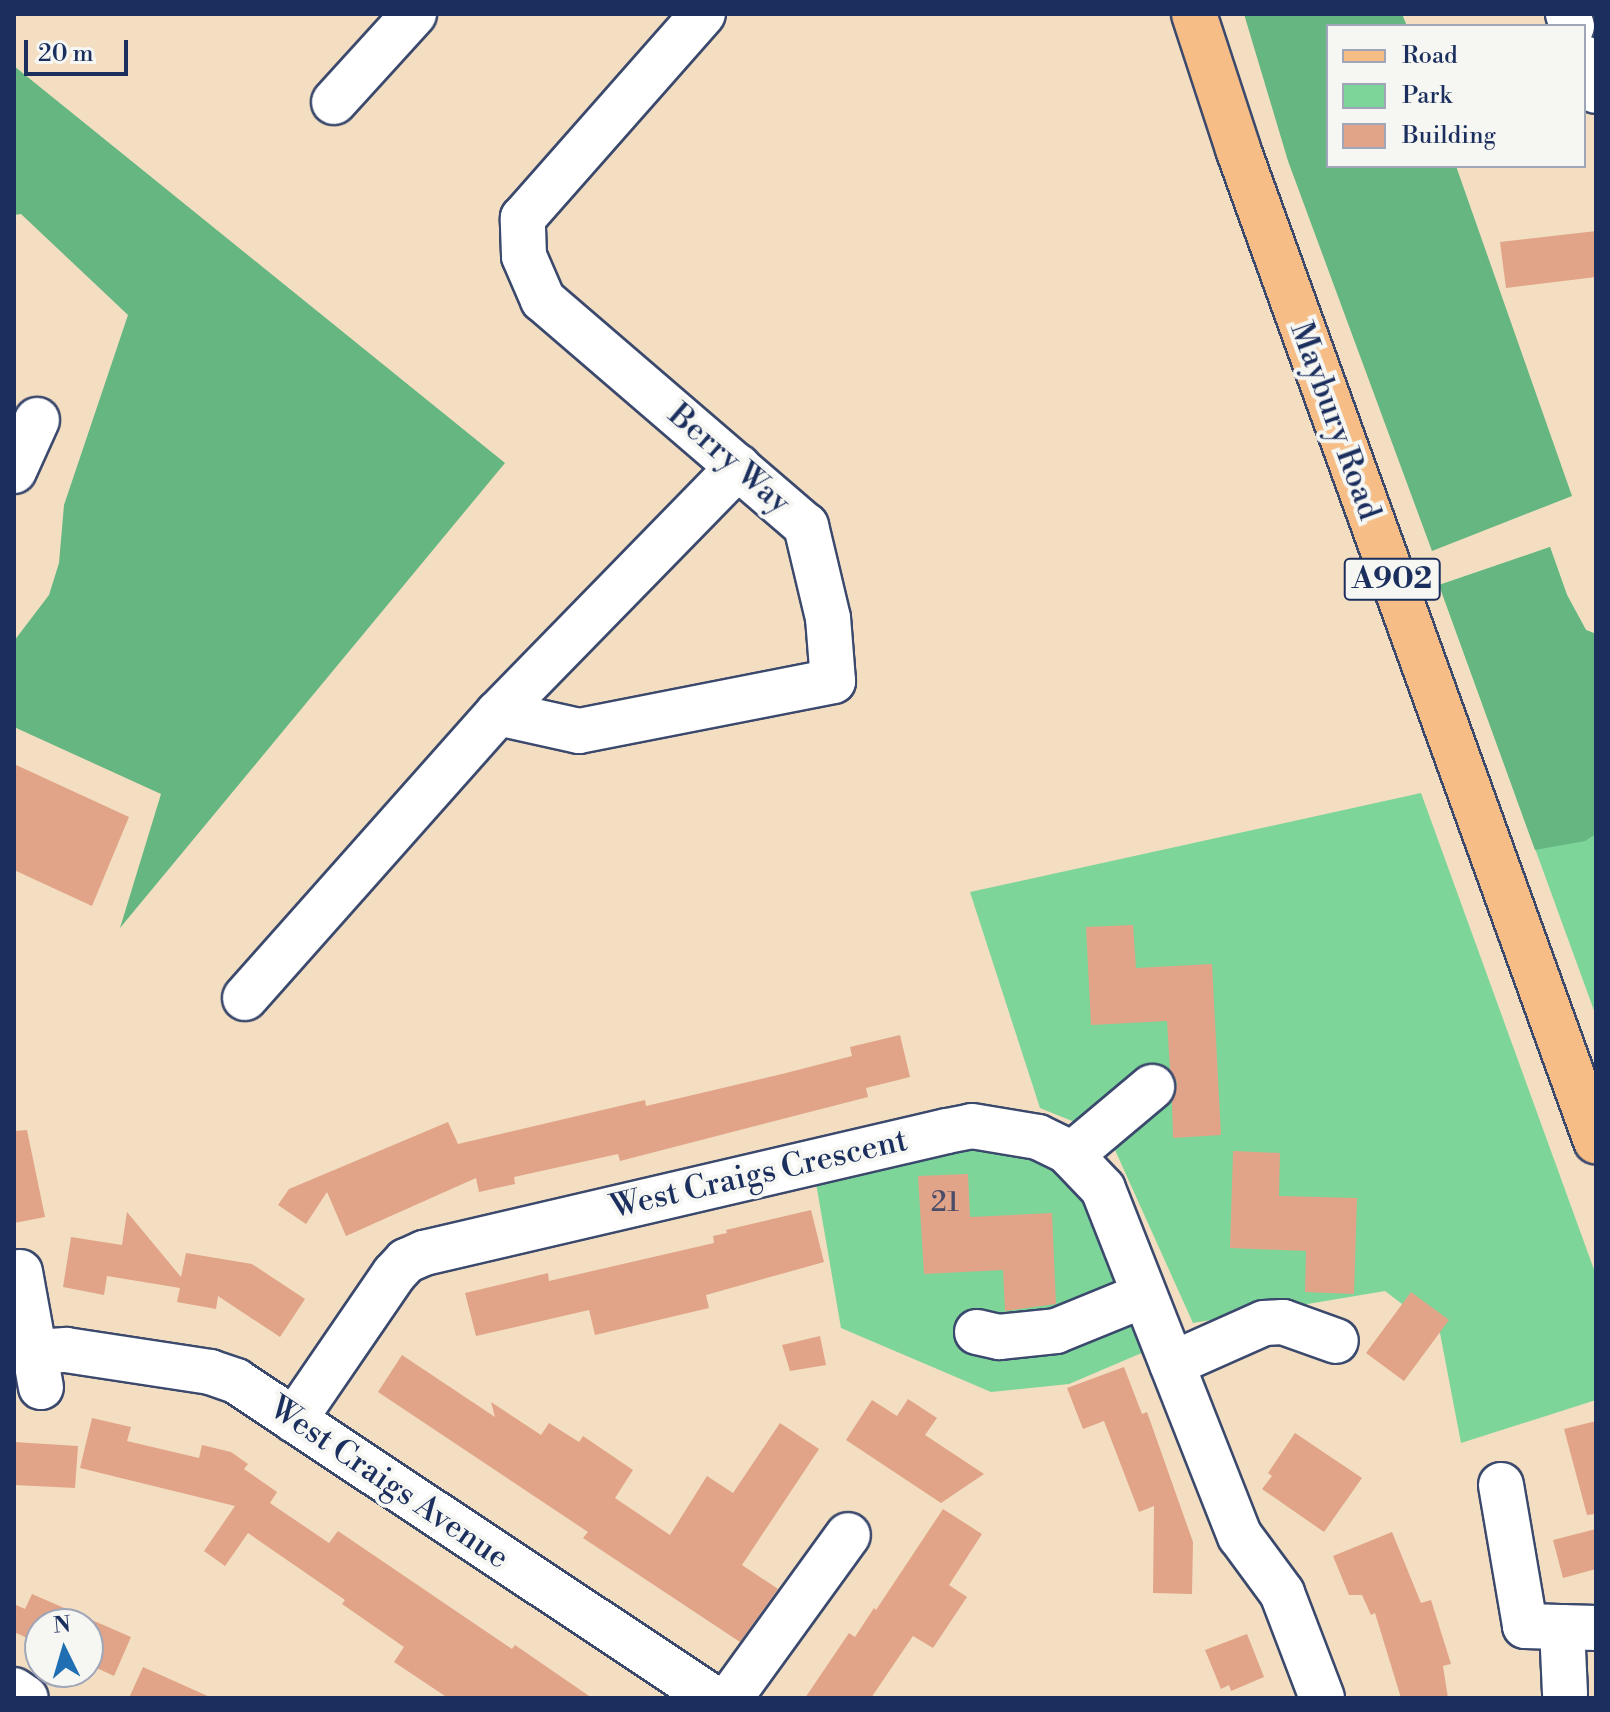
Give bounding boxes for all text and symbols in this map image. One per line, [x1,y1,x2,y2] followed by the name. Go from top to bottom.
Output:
[28,24,132,74] scale bar
[1326,24,1586,168] legend
[38,39,94,69] text: 20 m
[1402,41,1458,71] text: Road
[1402,81,1452,111] text: Park
[1402,121,1496,151] text: Building
[1281,317,1389,525] street label: Maybury Road
[660,396,798,522] street label: Berry Way
[1342,553,1442,605] road number: A902
[607,1121,911,1227] street label: West Craigs Crescent
[931,1186,959,1220] house number: 21
[262,1389,516,1577] street label: West Craigs Avenue
[24,1608,104,1688] north arrow
[52,1611,72,1640] text: N

